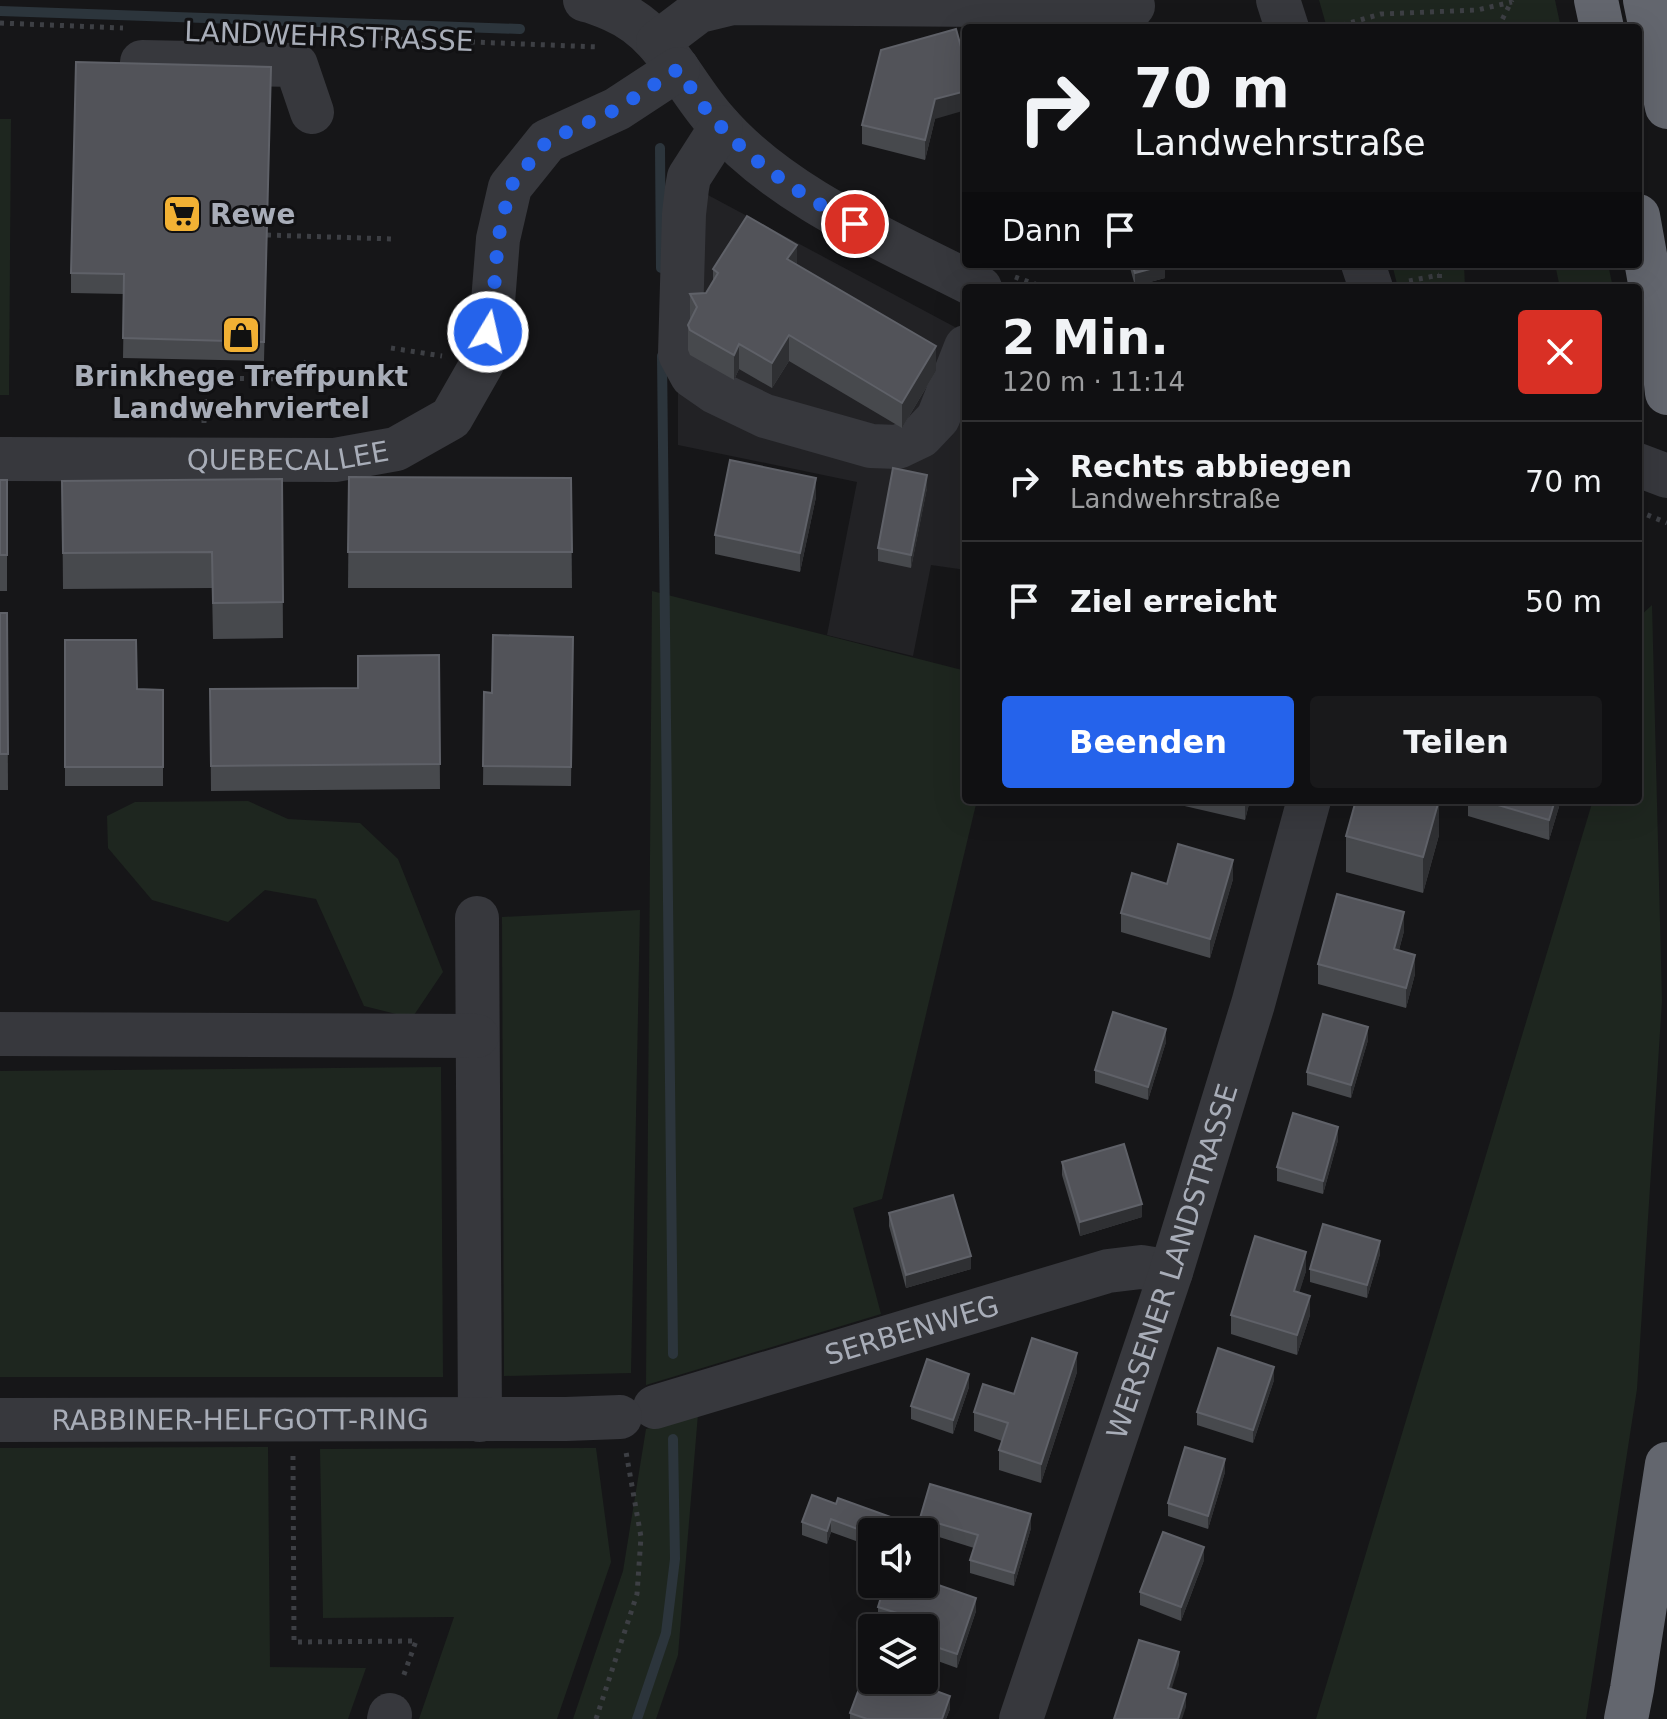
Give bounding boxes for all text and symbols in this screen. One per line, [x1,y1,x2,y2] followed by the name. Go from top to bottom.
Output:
[184,15,474,58] street label: LANDWEHRSTRASSE
[1134,55,1290,120] text: 70 m
[1002,56,1106,160] icon: right
[1134,122,1426,163] text: Landwehrstraße
[821,190,889,258] pin
[161,193,203,235] supermarket icon: Rewe
[210,198,295,231] place label: Rewe
[833,202,877,246] icon: arrive
[1098,208,1142,252] icon: arrive
[1002,213,1082,248] text: Dann
[446,290,530,374] position arrow
[1002,309,1169,365] text: 2 Min.
[1518,310,1602,394] button: close
[220,314,262,356] shop icon: Brinkhege Treffpunkt Landwehrviertel
[74,360,408,425] place label: Brinkhege Treffpunkt Landwehrviertel
[1002,367,1185,397] text: 120 m · 11:14
[187,435,391,477] street label: QUEBECALLEE
[1070,449,1352,484] text: Rechts abbiegen
[1002,459,1046,503] icon: right
[1525,464,1602,499] text: 70 m
[1070,484,1281,514] text: Landwehrstraße
[1002,579,1046,623] icon: arrive
[1070,584,1277,619] text: Ziel erreicht
[1525,584,1602,619] text: 50 m
[1002,696,1294,788] button: Beenden
[1310,696,1602,788] button: Teilen
[1100,1080,1245,1443] street label: WERSENER LANDSTRASSE
[821,1289,1003,1372] street label: SERBENWEG
[51,1403,429,1437] street label: RABBINER-HELFGOTT-RING
[858,1518,938,1694] map controls
[858,1518,938,1598] button: sound
[858,1614,938,1694] button: layers

